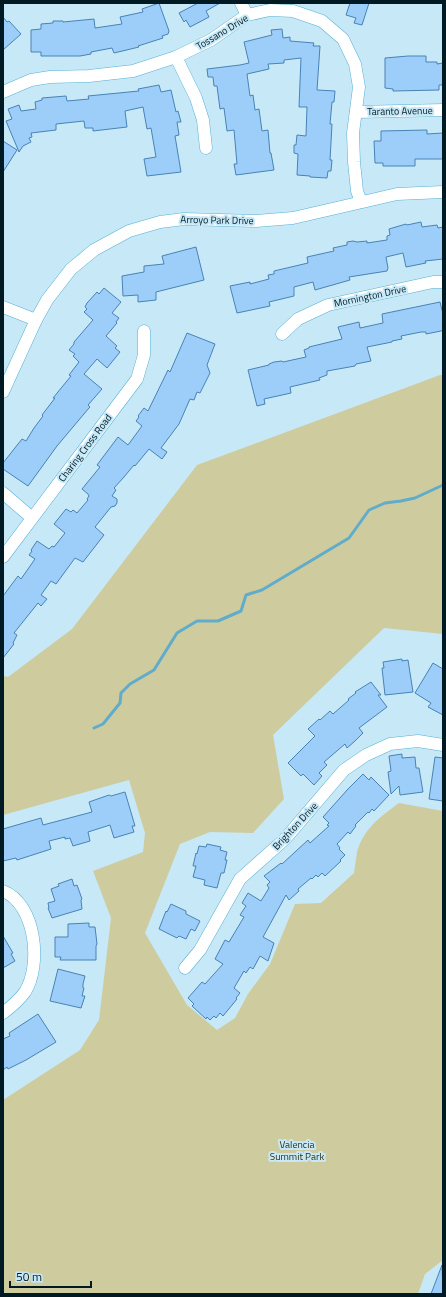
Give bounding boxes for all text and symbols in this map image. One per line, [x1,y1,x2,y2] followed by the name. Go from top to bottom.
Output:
[193,10,251,54] street label: Tossano Drive
[367,103,433,119] street label: Taranto Avenue
[180,212,254,228] street label: Arroyo Park Drive
[333,281,407,311] street label: Mornington Drive
[55,411,115,485] street label: Charing Cross Road
[269,799,321,853] street label: Brighton Drive
[270,1137,324,1164] park label: Valencia Summit Park
[10,1263,91,1289] scale bar
[16,1267,42,1286] text: 50 m

